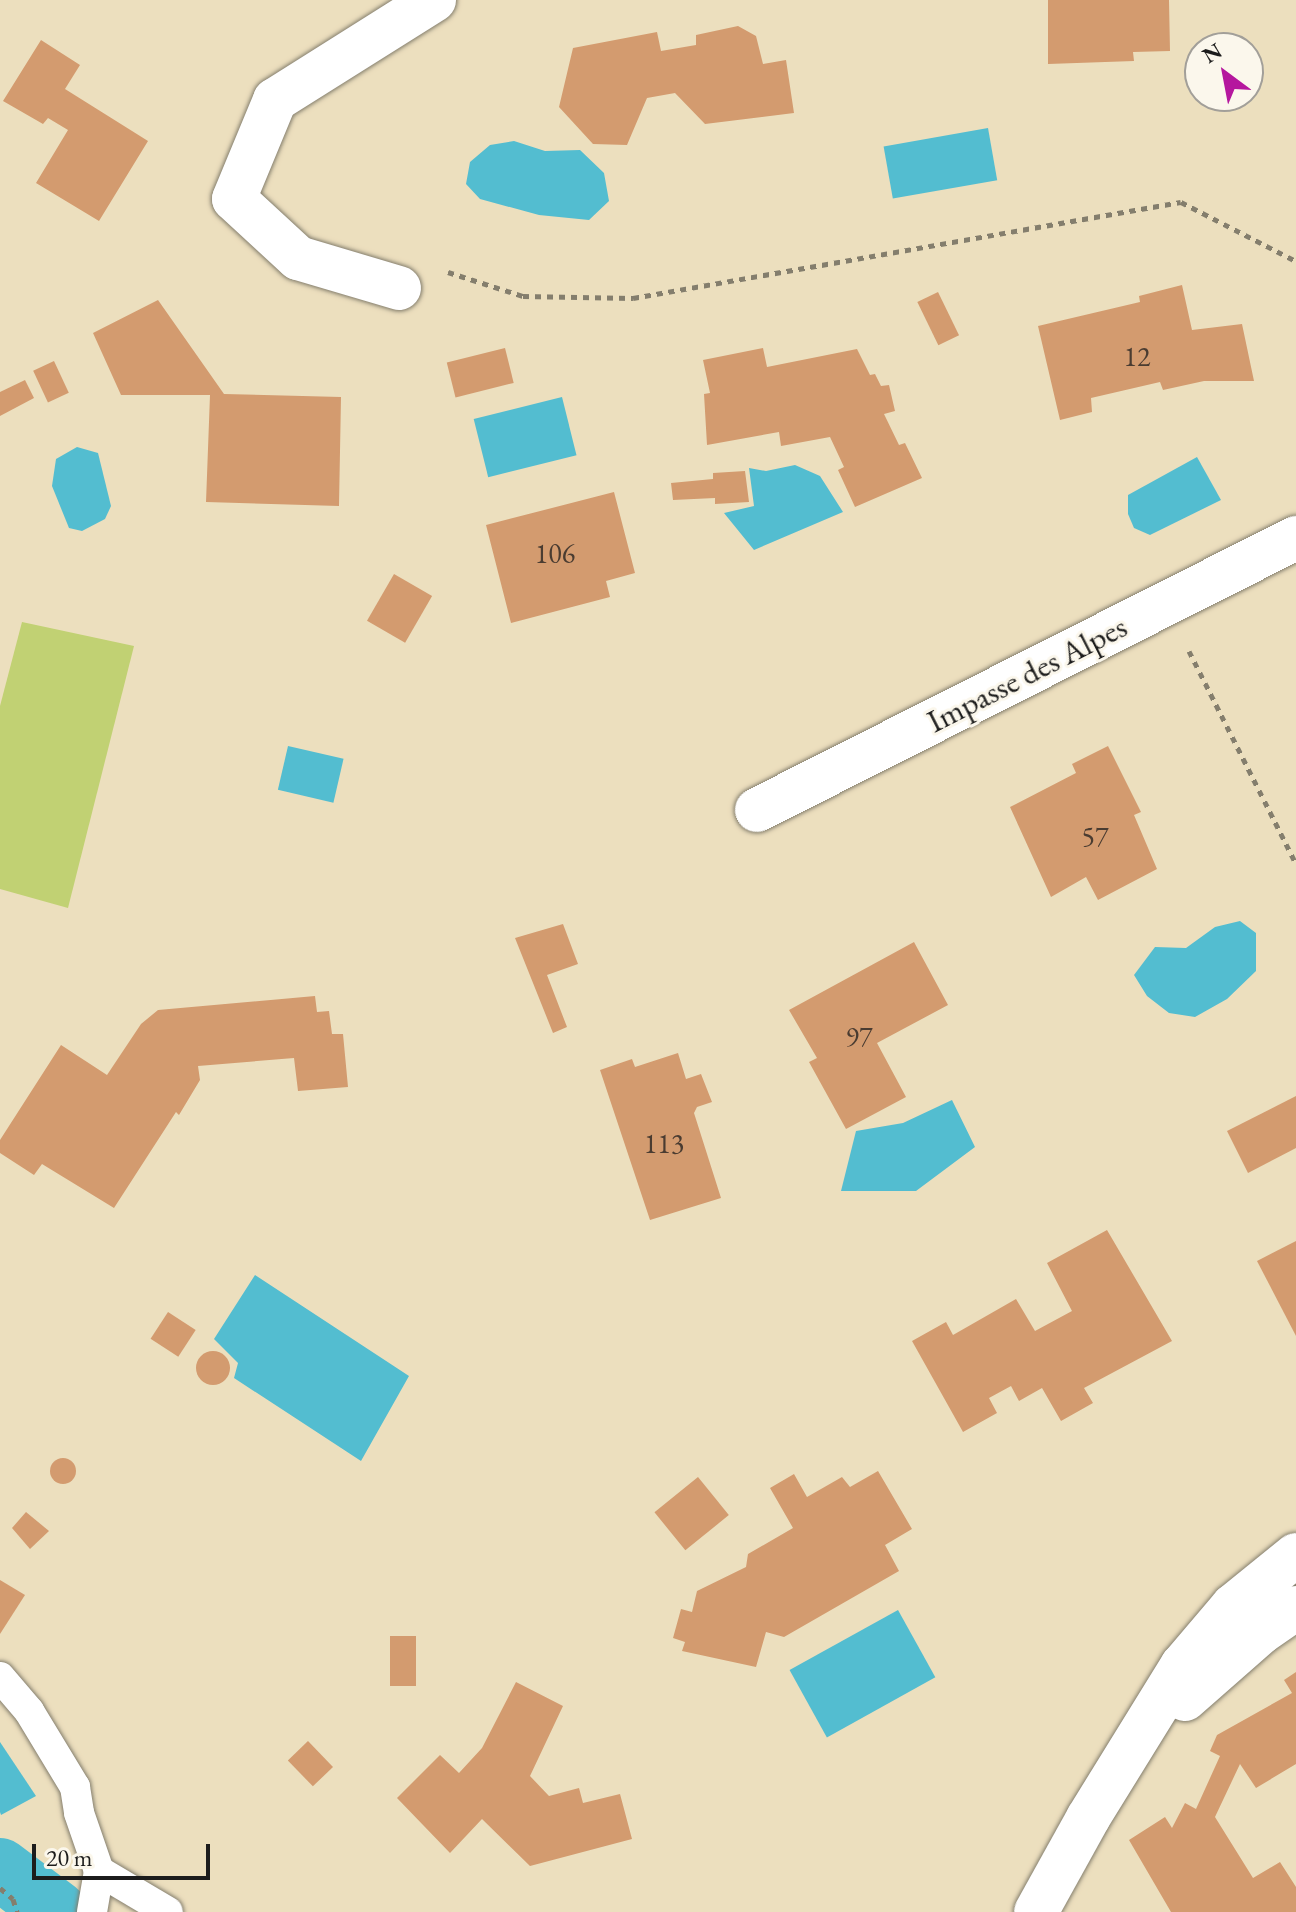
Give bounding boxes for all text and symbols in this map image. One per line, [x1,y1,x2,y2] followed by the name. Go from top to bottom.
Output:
[1184,32,1264,112] north arrow
[1197,36,1227,70] text: N
[1124,339,1150,373] house number: 12
[535,536,575,570] house number: 106
[921,607,1133,741] street label: Impasse des Alpes
[1082,819,1108,853] house number: 57
[846,1019,872,1053] house number: 97
[644,1126,684,1160] house number: 113
[36,1828,214,1878] scale bar
[46,1842,93,1873] text: 20 m

